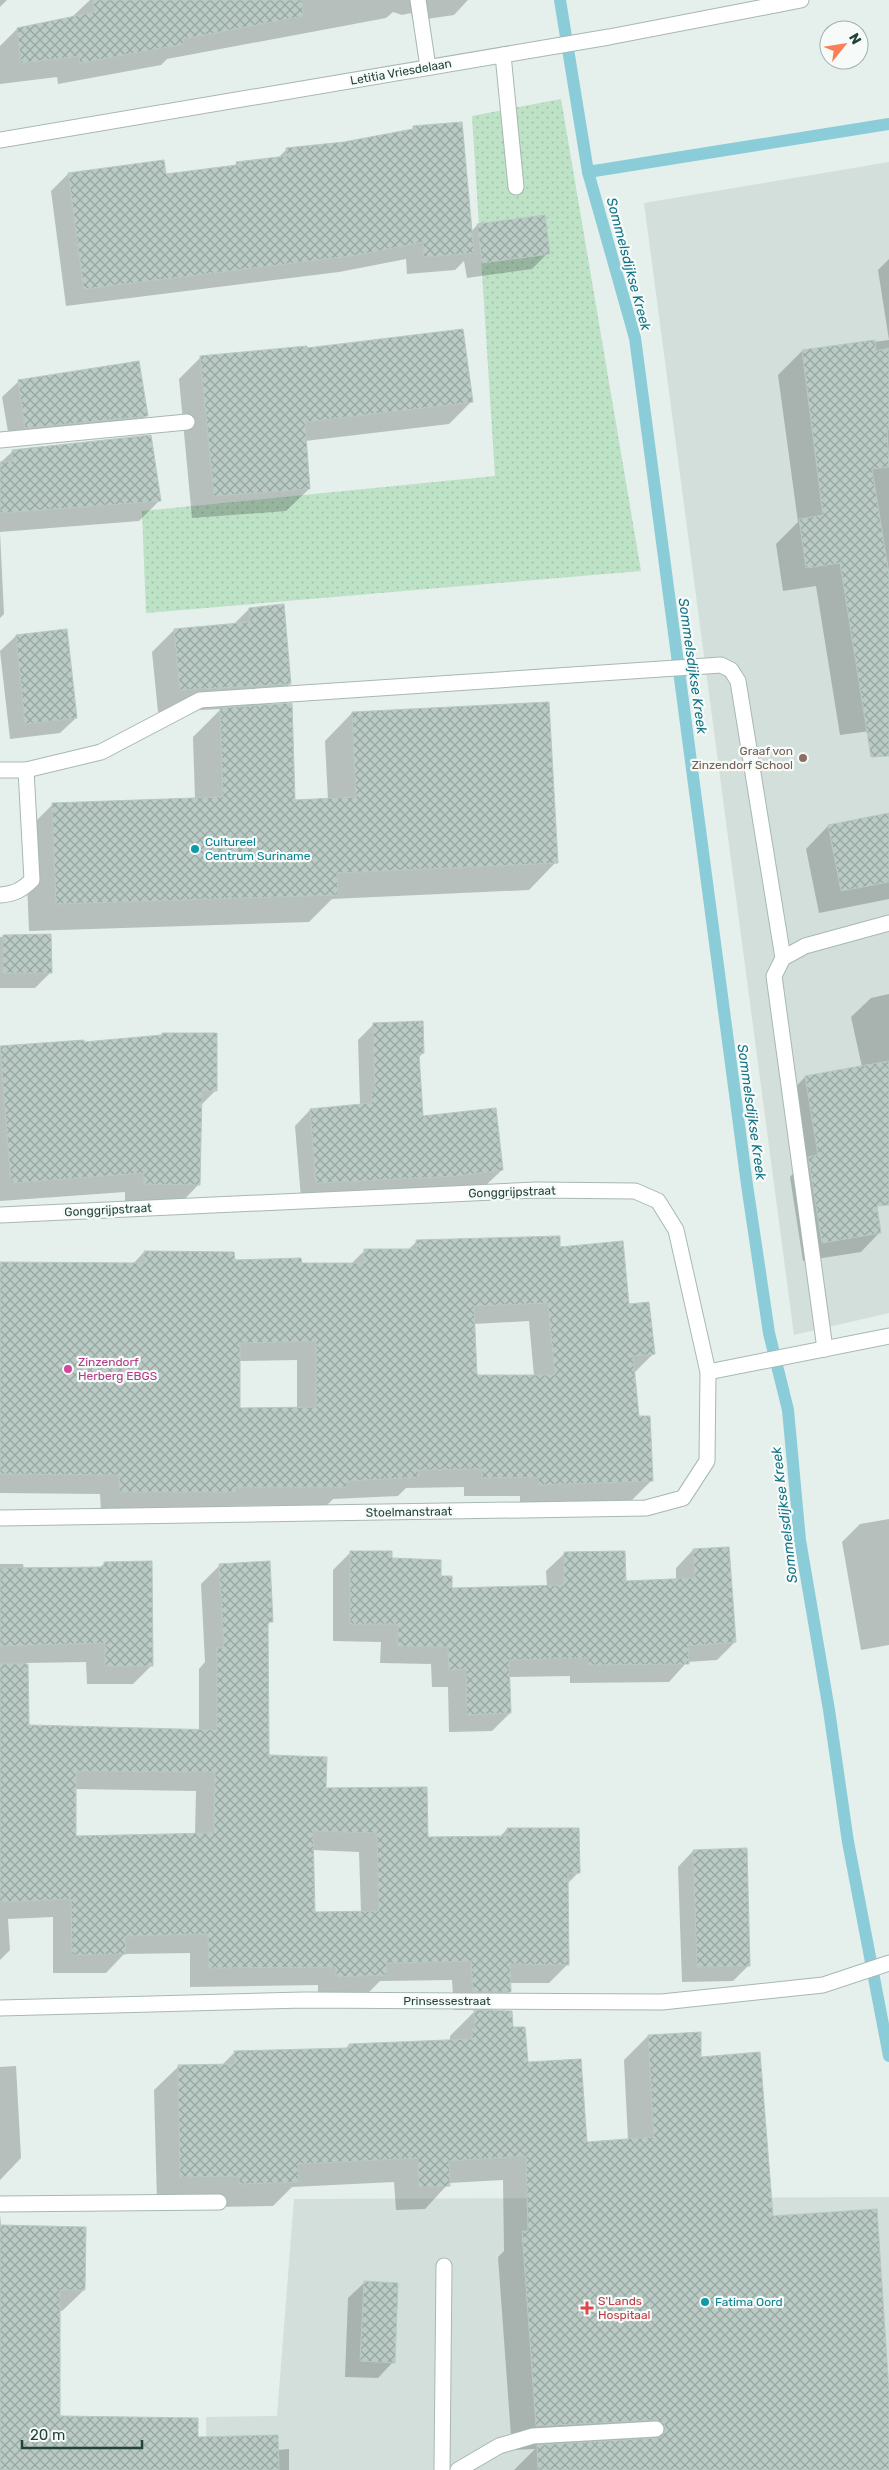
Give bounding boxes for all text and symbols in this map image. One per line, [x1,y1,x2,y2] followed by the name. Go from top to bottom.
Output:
[819,20,869,70] north arrow
[845,30,865,47] text: N
[349,56,453,88] street label: Letitia Vriesdelaan
[603,196,655,333] water label: Sommelsdijkse Kreek
[675,597,711,736] water label: Sommelsdijkse Kreek
[692,744,793,772] place label: Graaf von Zinzendorf School
[797,752,809,764] marker: Graaf von Zinzendorf School
[205,835,311,863] place label: Cultureel Centrum Suriname
[189,843,201,855] marker: Cultureel Centrum Suriname
[734,1043,770,1182] water label: Sommelsdijkse Kreek
[468,1183,556,1201] street label: Gonggrijpstraat
[64,1201,152,1219] street label: Gonggrijpstraat
[78,1355,157,1383] place label: Zinzendorf Herberg EBGS
[62,1363,74,1375] marker: Zinzendorf Herberg EBGS
[768,1445,801,1584] water label: Sommelsdijkse Kreek
[366,1504,453,1520] street label: Stoelmanstraat
[403,1994,491,2008] street label: Prinsessestraat
[598,2294,651,2322] place label: S'Lands Hospitaal
[715,2295,783,2309] place label: Fatima Oord
[699,2296,711,2308] marker: Fatima Oord
[580,2301,594,2315] marker: S'Lands Hospitaal
[22,2418,142,2450] scale bar
[30,2426,65,2444] text: 20 m

